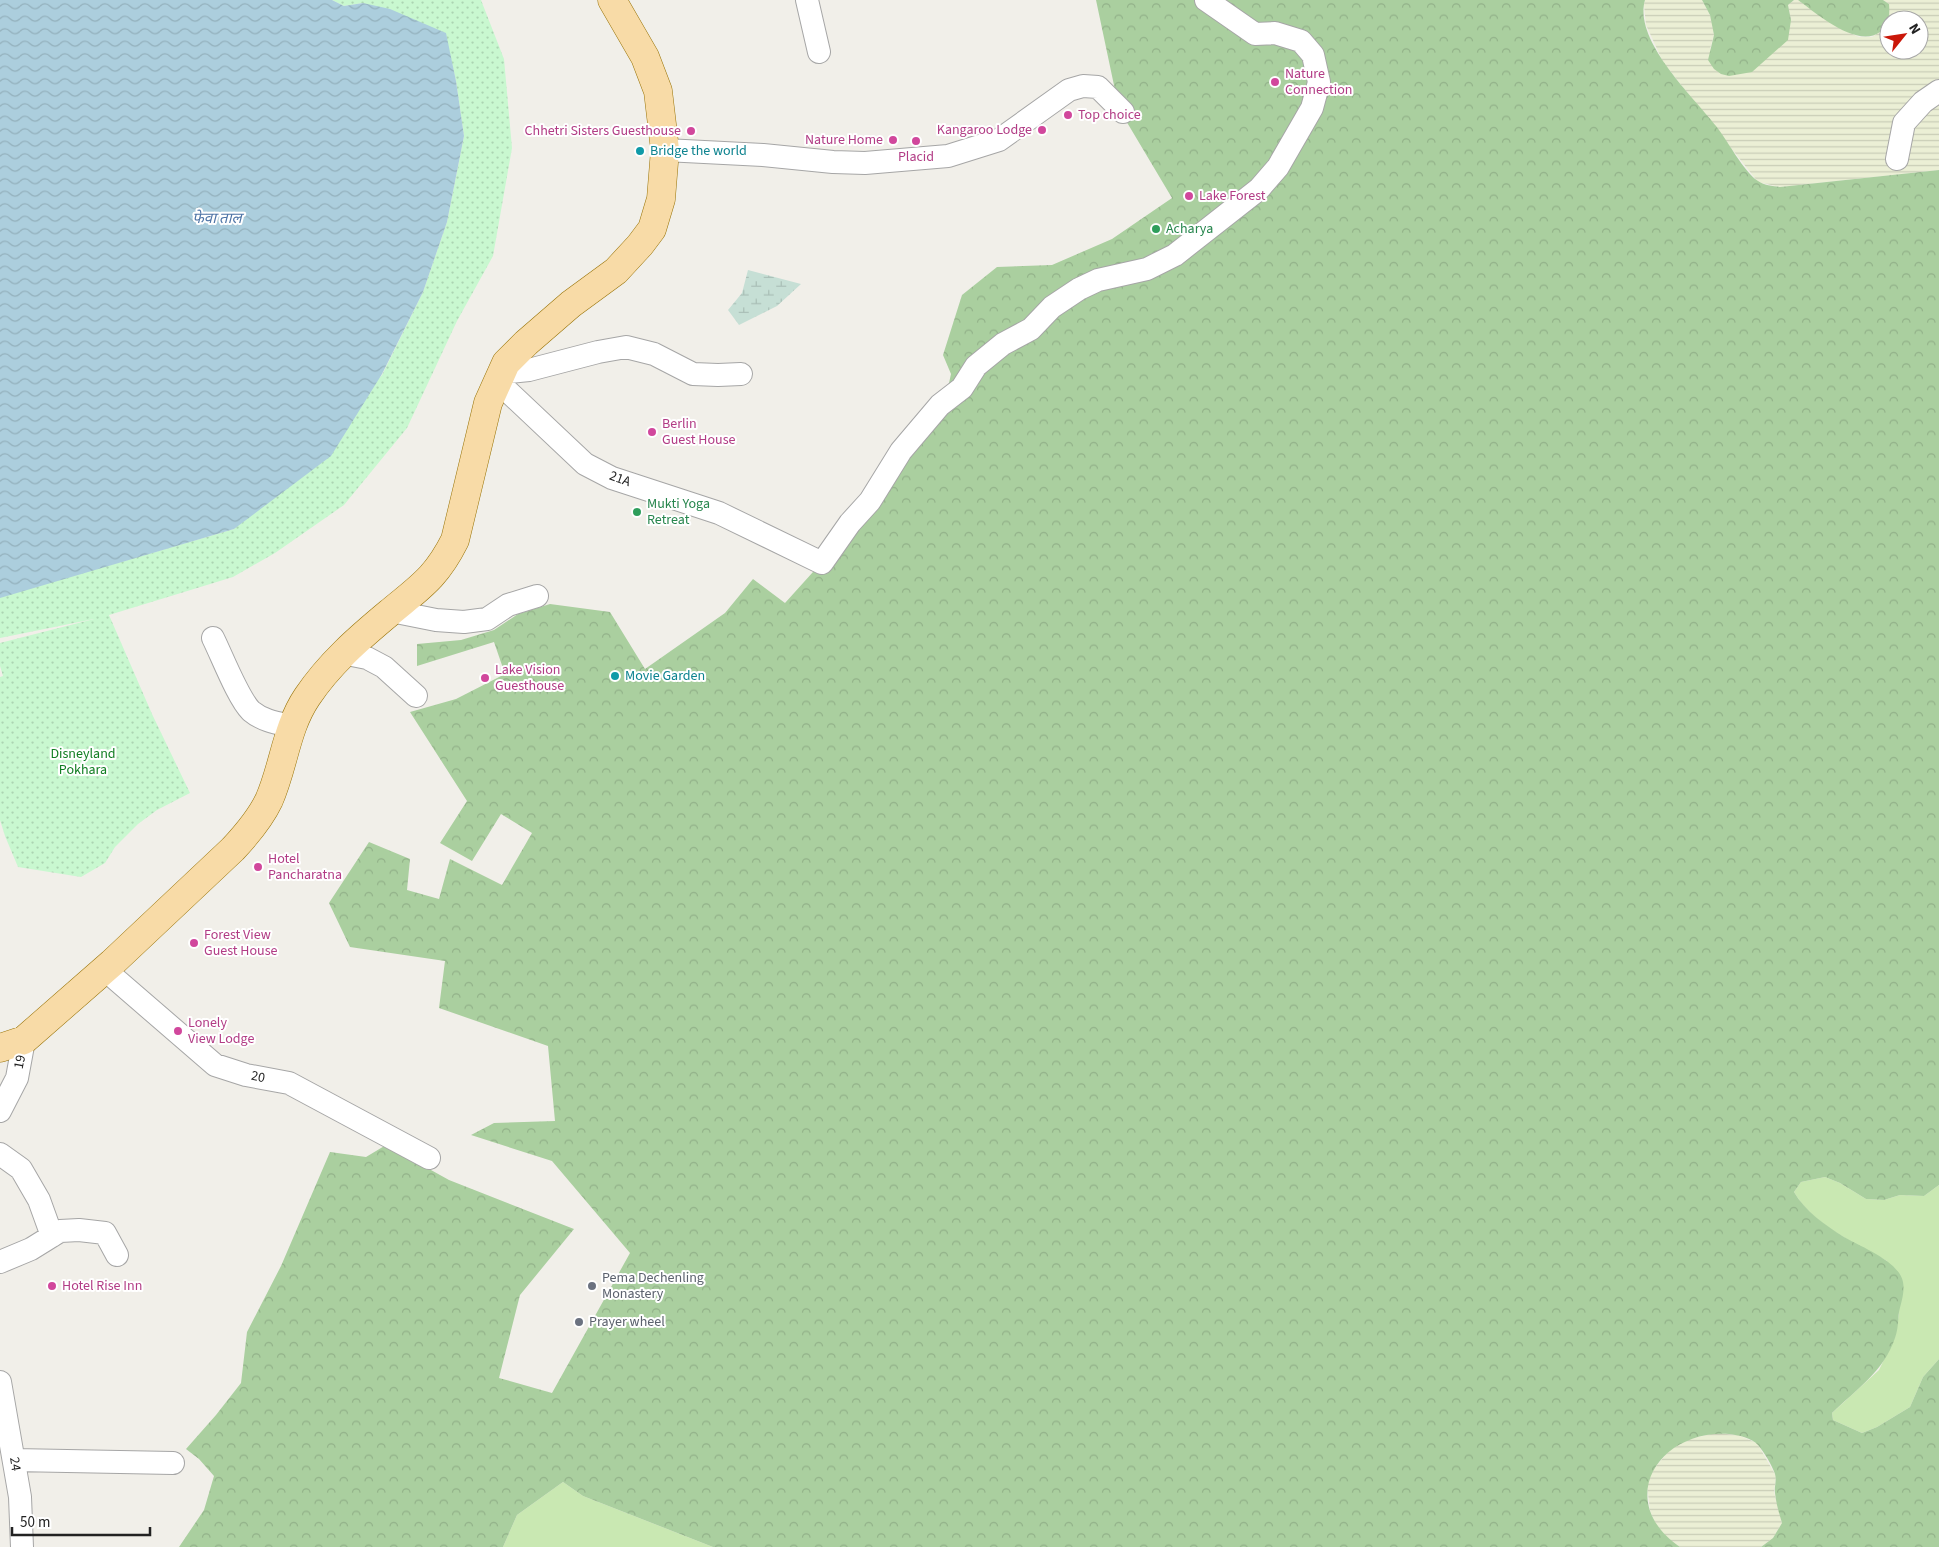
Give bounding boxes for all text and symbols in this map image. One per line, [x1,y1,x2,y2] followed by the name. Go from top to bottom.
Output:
[1879,10,1929,60] north arrow
[1903,20,1925,38] text: N
[1285,64,1353,100] place label: Nature Connection
[1269,76,1281,88] marker: Nature Connection
[1078,105,1141,125] place label: Top choice
[1062,109,1074,121] marker: Top choice
[937,120,1032,140] place label: Kangaroo Lodge
[525,121,681,141] place label: Chhetri Sisters Guesthouse
[1036,124,1048,136] marker: Kangaroo Lodge
[685,125,697,137] marker: Chhetri Sisters Guesthouse
[805,130,883,150] place label: Nature Home
[887,134,899,146] marker: Nature Home
[910,135,922,147] marker: Placid
[650,141,747,161] place label: Bridge the world
[634,145,646,157] marker: Bridge the world
[898,147,934,167] place label: Placid
[1199,186,1266,206] place label: Lake Forest
[1183,190,1195,202] marker: Lake Forest
[192,208,245,229] water label: फेवा ताल
[1166,219,1213,239] place label: Acharya
[1150,223,1162,235] marker: Acharya
[662,414,736,450] place label: Berlin Guest House
[646,426,658,438] marker: Berlin Guest House
[606,466,634,492] street label: 21A
[647,494,710,530] place label: Mukti Yoga Retreat
[631,506,643,518] marker: Mukti Yoga Retreat
[495,660,564,696] place label: Lake Vision Guesthouse
[625,666,705,686] place label: Movie Garden
[609,670,621,682] marker: Movie Garden
[479,672,491,684] marker: Lake Vision Guesthouse
[50,744,116,780] park label: Disneyland Pokhara
[268,849,342,885] place label: Hotel Pancharatna
[252,861,264,873] marker: Hotel Pancharatna
[204,925,278,961] place label: Forest View Guest House
[188,937,200,949] marker: Forest View Guest House
[188,1013,254,1049] place label: Lonely View Lodge
[172,1025,184,1037] marker: Lonely View Lodge
[9,1053,31,1071] street label: 19
[249,1066,267,1088] street label: 20
[602,1268,704,1304] place label: Pema Dechenling Monastery
[62,1276,142,1296] place label: Hotel Rise Inn
[46,1280,58,1292] marker: Hotel Rise Inn
[586,1280,598,1292] marker: Pema Dechenling Monastery
[589,1312,665,1332] place label: Prayer wheel
[573,1316,585,1328] marker: Prayer wheel
[4,1456,26,1472] street label: 24
[12,1504,150,1536] scale bar
[20,1512,50,1533] text: 50 m

